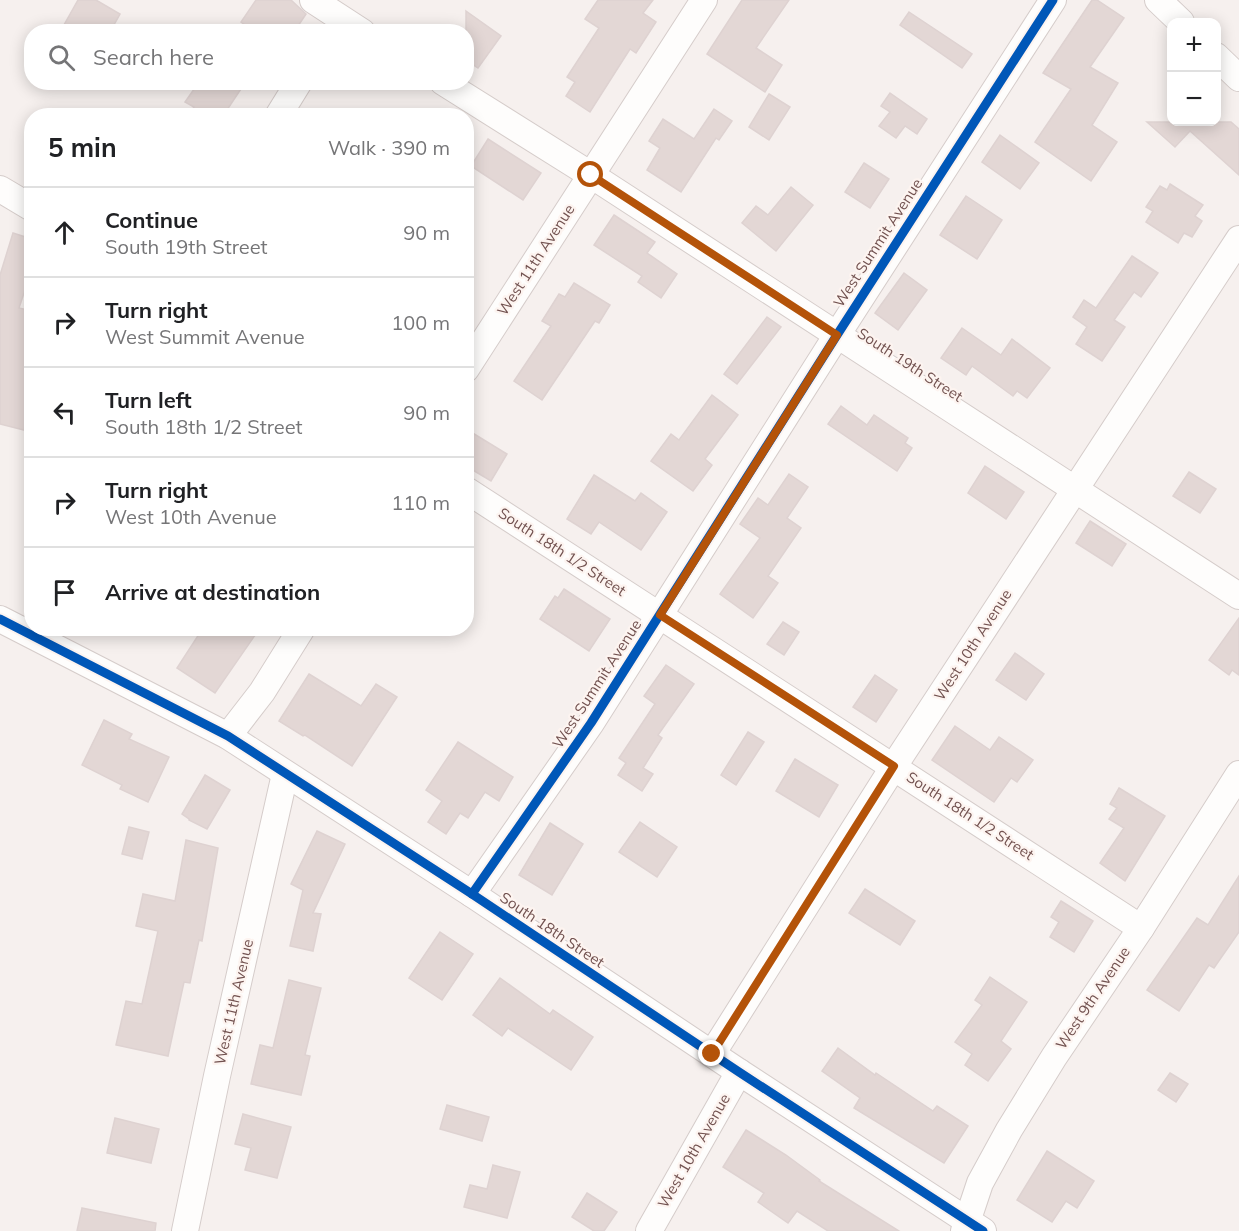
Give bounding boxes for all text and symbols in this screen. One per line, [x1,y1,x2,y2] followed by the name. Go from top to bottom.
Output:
[1167,18,1221,126] map controls
[1167,18,1221,72] button: +
[24,24,474,90] search box
[45,41,78,74] icon: search
[93,43,214,71] text: Search here
[1167,72,1221,126] button: −
[48,131,117,164] text: 5 min
[328,135,450,160] text: Walk · 390 m
[577,161,603,187] route start
[829,175,926,311] street label: West Summit Avenue
[493,201,579,319] street label: West 11th Avenue
[105,206,198,234] text: Continue
[48,216,81,249] icon: ahead
[403,220,450,245] text: 90 m
[105,234,268,259] text: South 19th Street
[105,296,208,324] text: Turn right
[48,306,81,339] icon: right
[391,310,450,335] text: 100 m
[854,323,967,406] street label: South 19th Street
[105,324,305,349] text: West Summit Avenue
[105,386,192,414] text: Turn left
[48,396,81,429] icon: left
[403,400,450,425] text: 90 m
[105,414,303,439] text: South 18th 1/2 Street
[105,476,208,504] text: Turn right
[48,486,81,519] icon: right
[391,490,450,515] text: 110 m
[495,503,630,600] street label: South 18th 1/2 Street
[105,504,277,529] text: West 10th Avenue
[48,576,81,609] icon: arrive
[105,578,320,606] text: Arrive at destination
[930,586,1016,704] street label: West 10th Avenue
[548,616,645,752] street label: West Summit Avenue
[903,767,1038,864] street label: South 18th 1/2 Street
[496,888,608,972] street label: South 18th Street
[210,937,257,1067] street label: West 11th Avenue
[1051,943,1134,1053] street label: West 9th Avenue
[698,1040,724,1066] route end
[653,1090,734,1211] street label: West 10th Avenue

